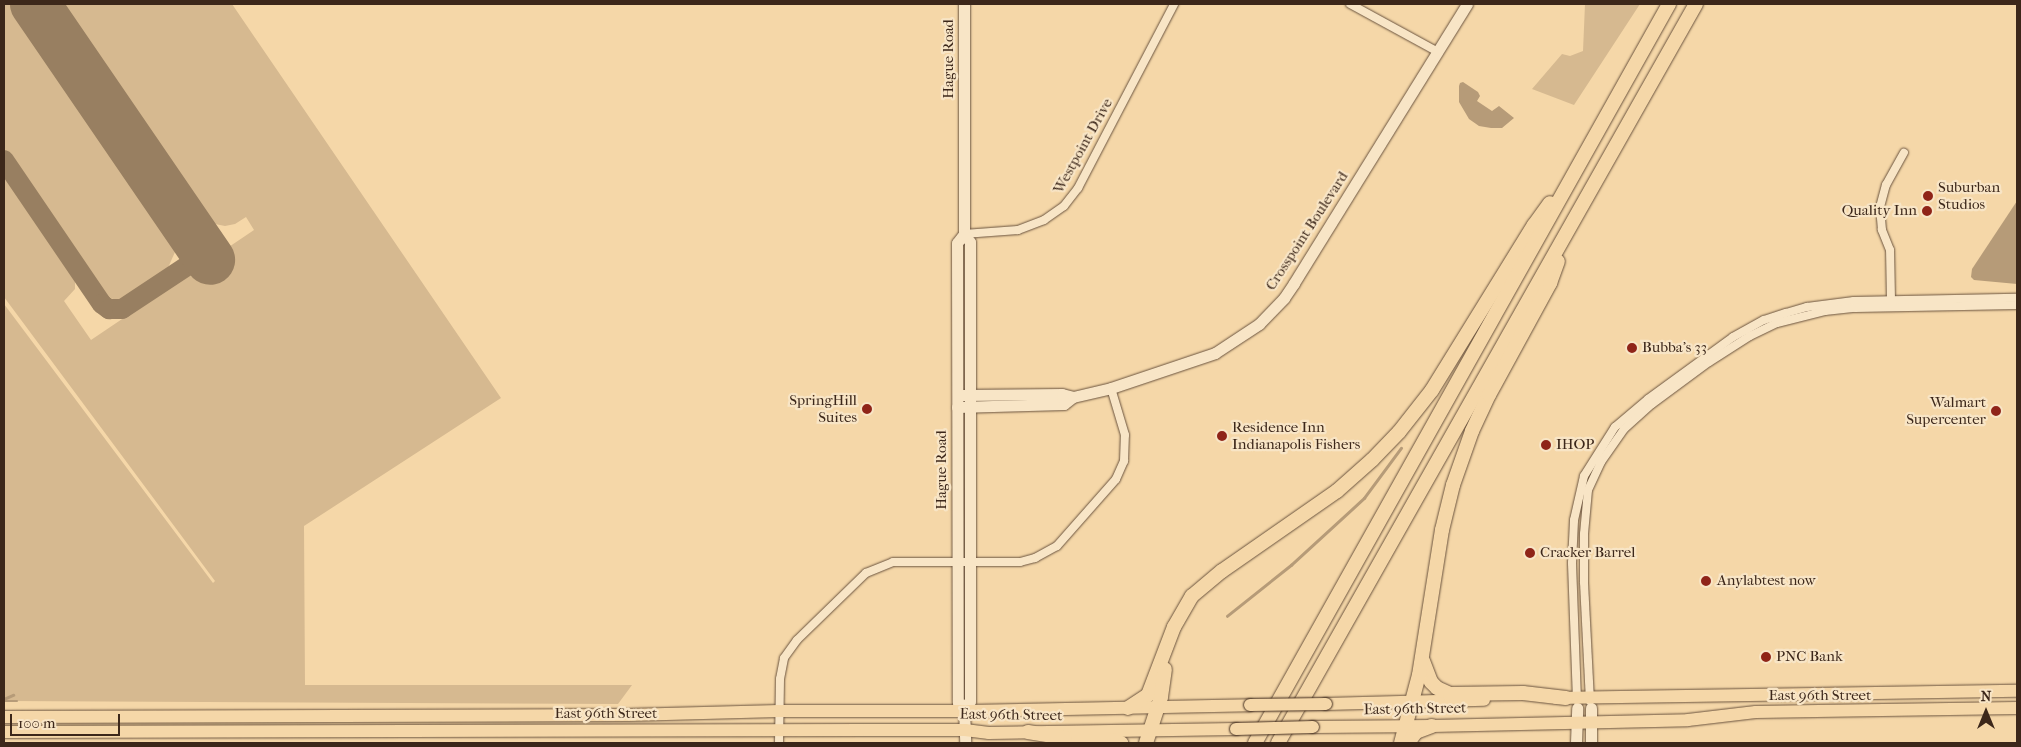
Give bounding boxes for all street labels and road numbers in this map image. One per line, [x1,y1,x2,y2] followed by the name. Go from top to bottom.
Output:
[940,19,958,99] street label: Hague Road
[1049,95,1117,197] street label: Westpoint Drive
[1262,168,1352,294] street label: Crosspoint Boulevard
[933,430,951,510] street label: Hague Road
[1769,687,1871,705] street label: East 96th Street
[1363,699,1467,719] street label: East 96th Street
[555,705,657,723] street label: East 96th Street
[959,705,1063,725] street label: East 96th Street

